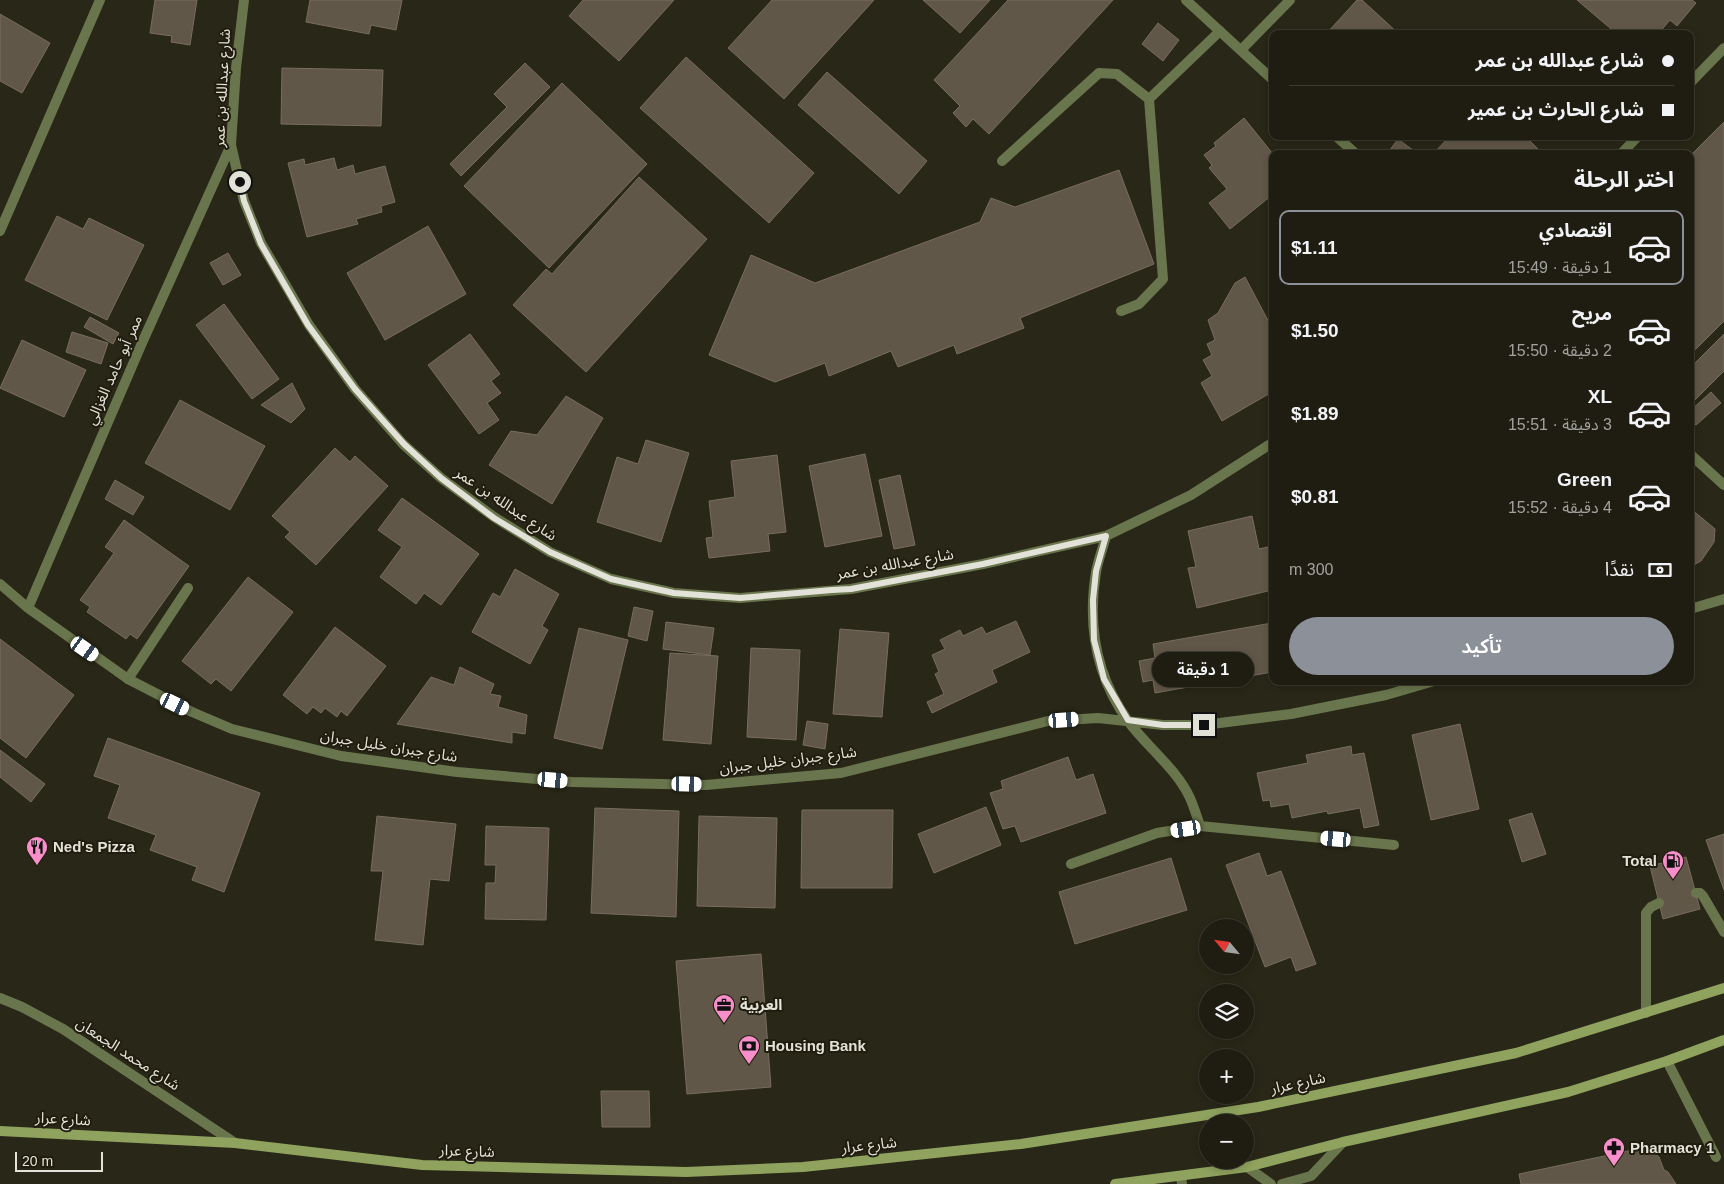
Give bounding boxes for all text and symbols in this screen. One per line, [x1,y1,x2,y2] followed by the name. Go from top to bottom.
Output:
[210,28,237,149] street label: شارع عبدالله بن عمر
[1476,50,1644,71] text: شارع عبدالله بن عمر
[1468,99,1644,120] text: شارع الحارث بن عمير
[1574,167,1674,192] text: اختر الرحلة
[229,171,251,193] route start
[1539,220,1612,241] text: اقتصادي
[1627,225,1672,270] icon: car
[1291,237,1338,258] text: $1.11
[1508,259,1612,276] text: 1 دقيقة · 15:49
[1572,303,1612,324] text: مريح
[1627,308,1672,353] icon: car
[82,312,148,429] street label: ممر أبو حامد الغزالي
[1291,320,1339,341] text: $1.50
[1508,342,1612,359] text: 2 دقيقة · 15:50
[1588,386,1612,407] text: XL
[1627,391,1672,436] icon: car
[1291,403,1339,424] text: $1.89
[1508,416,1612,433] text: 3 دقيقة · 15:51
[449,463,560,547] street label: شارع عبدالله بن عمر
[1557,469,1612,490] text: Green
[1627,474,1672,519] icon: car
[1291,486,1339,507] text: $0.81
[1508,499,1612,516] text: 4 دقيقة · 15:52
[834,545,956,586] street label: شارع عبدالله بن عمر
[1646,556,1674,584] icon: cash
[1605,559,1634,580] text: نقدًا
[1289,561,1333,578] text: 300 m
[1289,617,1674,675] button: تأكيد
[68,634,101,664] car
[1153,652,1255,688] callout: 1 دقيقة
[1177,661,1229,678] text: 1 دقيقة
[158,691,191,717] car
[1048,711,1079,729] car
[1193,714,1215,736] route end
[319,726,459,769] street label: شارع جبران خليل جبران
[718,743,858,780] street label: شارع جبران خليل جبران
[537,771,568,789] car
[671,776,702,792] car
[1170,819,1201,839] car
[1320,830,1351,848] car
[25,835,49,866] restaurant icon: Ned's Pizza
[53,838,136,855] place label: Ned's Pizza
[1661,849,1685,880] fuel station icon: Total
[1622,852,1657,869] place label: Total
[1199,919,1254,974] north arrow
[1199,919,1254,1169] map controls
[1199,984,1254,1039] button: layers
[712,993,736,1024] office icon: العربية
[740,996,782,1014] place label: العربية
[71,1014,183,1097] street label: شارع محمد الجمعان
[737,1034,761,1065] bank icon: Housing Bank
[765,1037,866,1054] place label: Housing Bank
[1199,1049,1254,1104] button: +
[1268,1068,1328,1101] street label: شارع عرار
[34,1109,91,1132] street label: شارع عرار
[1199,1114,1254,1169] button: −
[839,1133,898,1160] street label: شارع عرار
[1602,1136,1626,1167] pharmacy icon: Pharmacy 1
[1630,1139,1714,1156] place label: Pharmacy 1
[438,1141,495,1164] street label: شارع عرار
[15,1149,102,1172] scale bar
[22,1153,53,1169] text: 20 m

